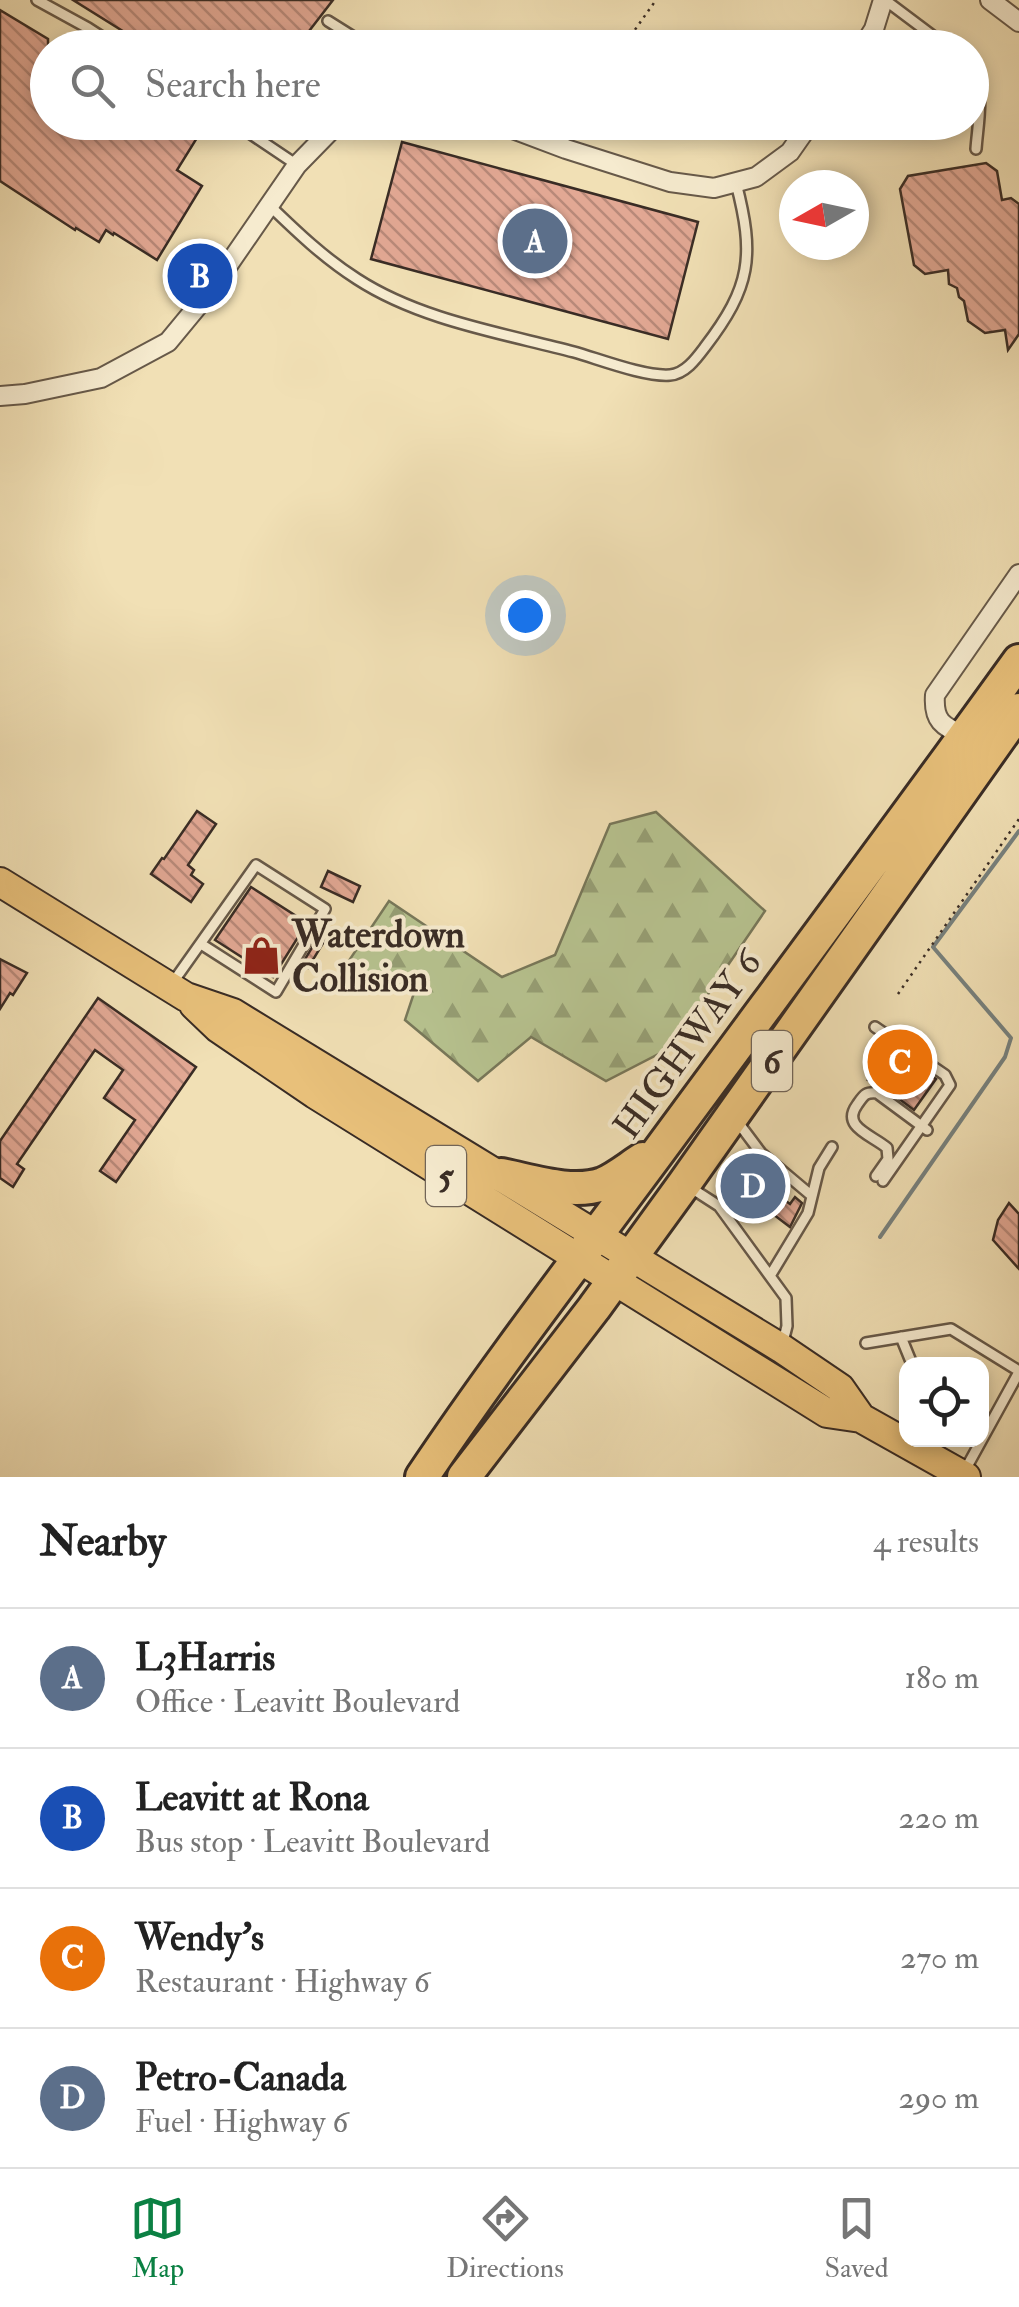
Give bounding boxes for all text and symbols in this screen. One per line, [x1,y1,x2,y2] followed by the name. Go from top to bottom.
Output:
[30,30,989,140] search box
[65,58,120,113] icon: search
[145,61,321,109] text: Search here
[779,170,869,260] north arrow
[502,204,568,278] pin: A
[168,238,232,314] pin: B
[500,590,551,641] your location
[291,911,465,1003] place label: Waterdown Collision
[241,935,283,977] shop icon: Waterdown Collision
[603,939,774,1149] street label: HIGHWAY 6
[868,1024,932,1100] pin: C
[752,1031,792,1091] road number: 6
[426,1146,466,1206] road number: 5
[720,1148,786,1224] pin: D
[899,1357,989,1447] map controls
[899,1357,989,1447] button: locate
[40,1516,166,1568] text: Nearby
[873,1522,979,1562] text: 4 results
[135,1634,275,1682] text: L3Harris
[62,1658,83,1698] text: A
[905,1658,979,1698] text: 180 m
[135,1682,460,1722] text: Office · Leavitt Boulevard
[135,1774,369,1822] text: Leavitt at Rona
[62,1798,83,1838] text: B
[899,1798,979,1838] text: 220 m
[135,1822,490,1862] text: Bus stop · Leavitt Boulevard
[135,1914,264,1962] text: Wendy's
[61,1938,84,1978] text: C
[900,1938,979,1978] text: 270 m
[135,1962,430,2002] text: Restaurant · Highway 6
[135,2054,346,2102] text: Petro-Canada
[59,2078,86,2118] text: D
[898,2078,979,2118] text: 290 m
[135,2102,348,2142] text: Fuel · Highway 6
[130,2191,185,2286] tab: Map
[446,2191,564,2286] tab: Directions
[825,2191,889,2286] tab: Saved

